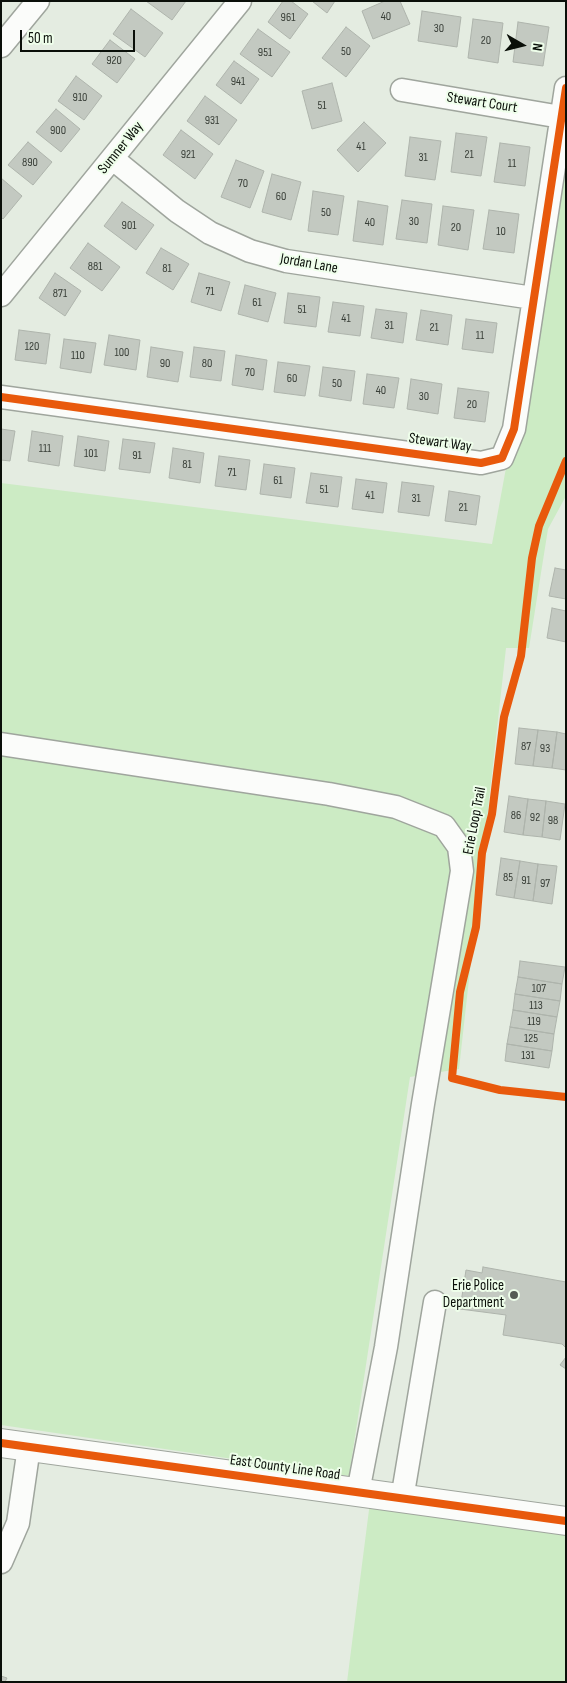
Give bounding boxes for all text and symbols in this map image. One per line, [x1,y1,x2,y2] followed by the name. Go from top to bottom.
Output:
[381,10,391,24] house number: 40
[281,11,295,25] house number: 961
[22,20,138,52] scale bar
[497,20,547,70] north arrow
[434,22,444,36] house number: 30
[28,29,53,48] text: 50 m
[481,34,491,48] house number: 20
[528,42,546,52] text: N
[341,45,351,59] house number: 50
[258,46,272,60] house number: 951
[106,54,122,68] house number: 920
[231,75,245,89] house number: 941
[446,89,518,117] street label: Stewart Court
[73,91,87,105] house number: 910
[317,99,327,113] house number: 51
[205,114,219,128] house number: 931
[94,118,148,178] street label: Sumner Way
[50,124,66,138] house number: 900
[356,140,366,154] house number: 41
[181,148,195,162] house number: 921
[464,148,474,162] house number: 21
[418,151,428,165] house number: 31
[22,156,38,170] house number: 890
[508,157,516,171] house number: 11
[238,177,248,191] house number: 70
[276,190,286,204] house number: 60
[321,206,331,220] house number: 50
[409,215,419,229] house number: 30
[365,216,375,230] house number: 40
[122,219,136,233] house number: 901
[451,221,461,235] house number: 20
[496,225,506,239] house number: 10
[279,250,339,278] street label: Jordan Lane
[88,260,102,274] house number: 881
[162,262,172,276] house number: 81
[205,285,215,299] house number: 71
[53,287,67,301] house number: 871
[252,296,262,310] house number: 61
[297,303,307,317] house number: 51
[341,312,351,326] house number: 41
[384,319,394,333] house number: 31
[429,321,439,335] house number: 21
[476,329,484,343] house number: 11
[25,340,39,354] house number: 120
[115,346,129,360] house number: 100
[71,349,85,363] house number: 110
[160,357,170,371] house number: 90
[202,357,212,371] house number: 80
[245,366,255,380] house number: 70
[287,372,297,386] house number: 60
[332,377,342,391] house number: 50
[376,384,386,398] house number: 40
[419,390,429,404] house number: 30
[467,398,477,412] house number: 20
[407,430,473,456] street label: Stewart Way
[39,442,51,456] house number: 111
[84,447,98,461] house number: 101
[132,449,142,463] house number: 91
[182,458,192,472] house number: 81
[227,466,237,480] house number: 71
[273,474,283,488] house number: 61
[319,483,329,497] house number: 51
[365,489,375,503] house number: 41
[411,492,421,506] house number: 31
[458,501,468,515] house number: 21
[521,740,531,754] house number: 87
[540,742,550,756] house number: 93
[460,786,490,856] street label: Erie Loop Trail
[511,809,521,823] house number: 86
[530,811,540,825] house number: 92
[548,814,558,828] house number: 98
[503,871,513,885] house number: 85
[521,874,531,888] house number: 91
[540,877,550,891] house number: 97
[532,982,546,996] house number: 107
[529,999,543,1013] house number: 113
[527,1015,541,1029] house number: 119
[524,1032,538,1046] house number: 125
[521,1049,535,1063] house number: 131
[443,1277,504,1312] place label: Erie Police Department
[508,1289,520,1301] marker: Erie Police Department
[229,1451,341,1485] street label: East County Line Road

